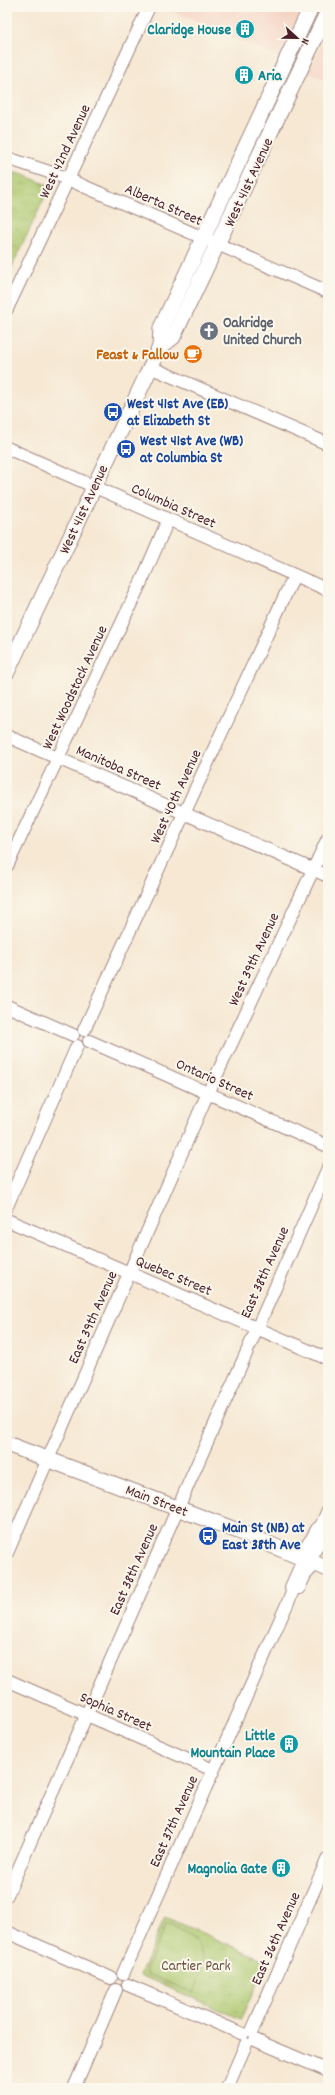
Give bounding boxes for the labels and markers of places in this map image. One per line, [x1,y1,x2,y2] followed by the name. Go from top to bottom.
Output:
[234,18,256,40] building icon: Claridge House
[147,20,231,42] place label: Claridge House
[233,64,255,86] building icon: Aria
[258,66,283,88] place label: Aria
[223,313,302,352] place label: Oakridge United Church
[198,320,220,342] church icon: Oakridge United Church
[182,343,204,365] cafe icon: Feast & Fallow
[96,345,179,367] place label: Feast & Fallow
[127,394,228,433] place label: West 41st Ave (EB) at Elizabeth St
[102,401,124,423] bus stop icon: West 41st Ave (EB) at Elizabeth St
[140,431,243,470] place label: West 41st Ave (WB) at Columbia St
[115,438,137,460] bus stop icon: West 41st Ave (WB) at Columbia St
[222,1518,305,1557] place label: Main St (NB) at East 38th Ave
[197,1525,219,1547] bus stop icon: Main St (NB) at East 38th Ave
[190,1726,275,1765] place label: Little Mountain Place
[278,1733,300,1755] building icon: Little Mountain Place
[270,1857,292,1879] building icon: Magnolia Gate
[187,1859,267,1881] place label: Magnolia Gate

